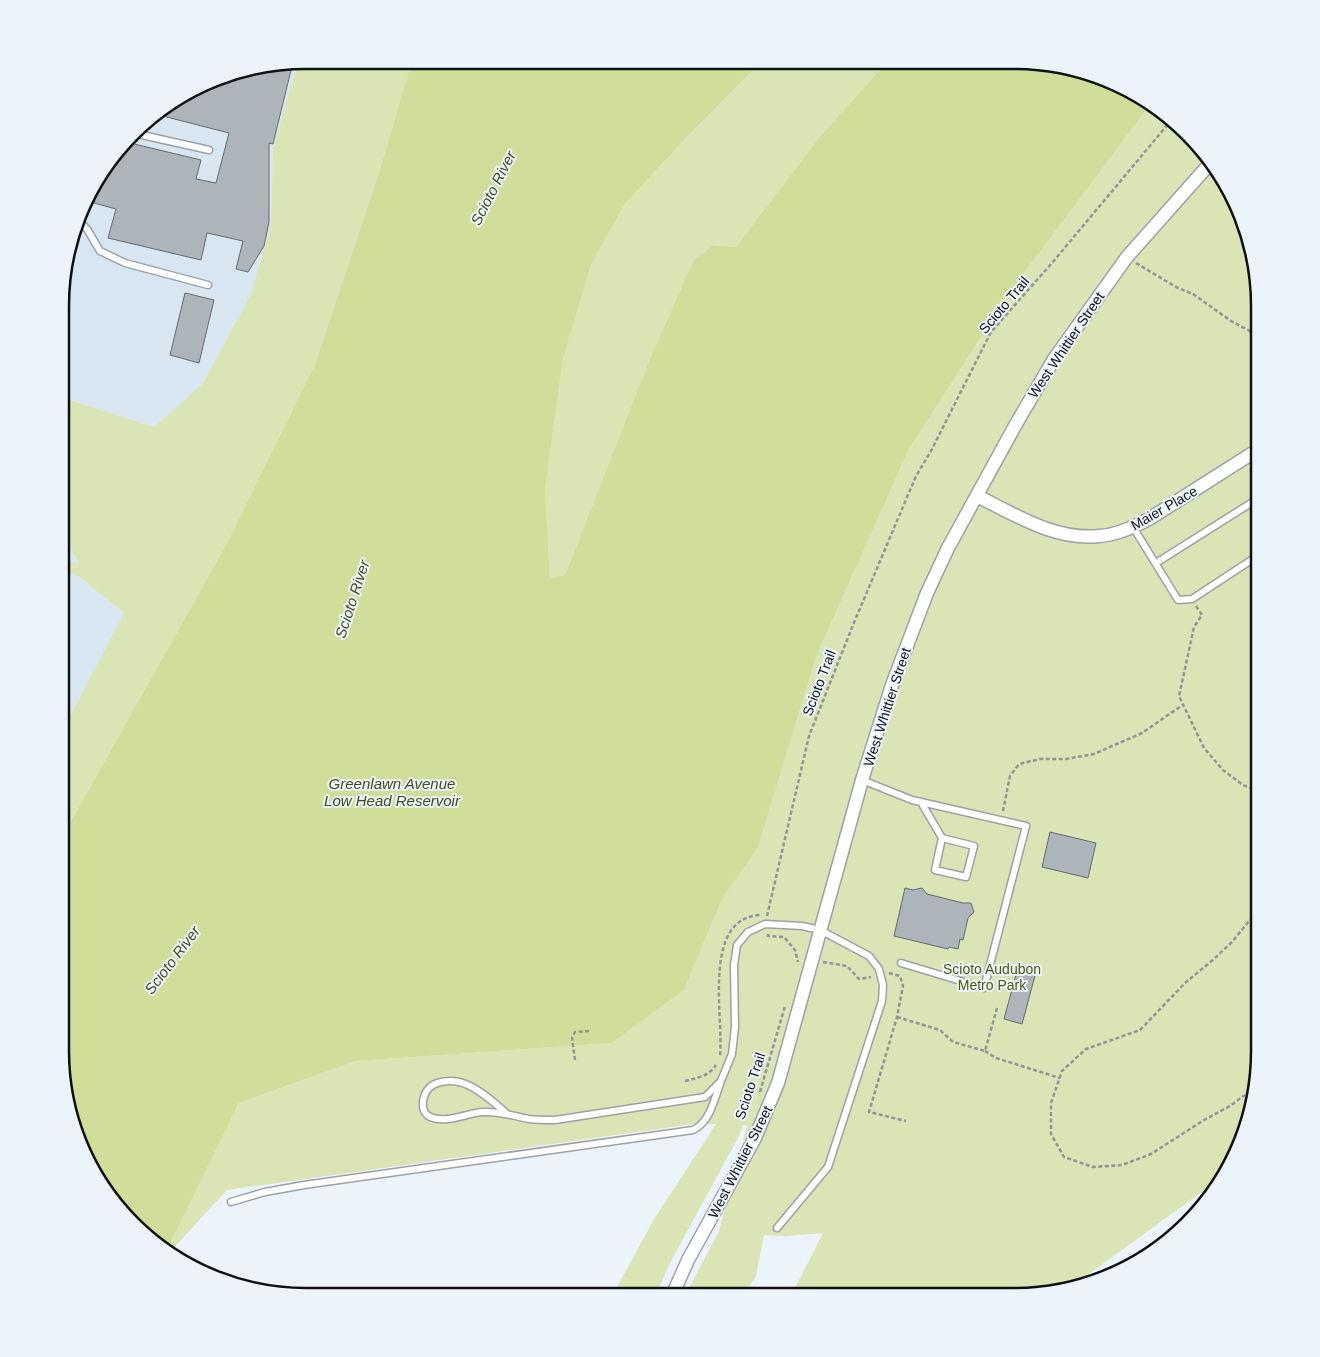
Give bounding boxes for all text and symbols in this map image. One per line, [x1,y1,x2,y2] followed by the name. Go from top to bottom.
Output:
[467,147,519,228] water label: Scioto River
[976,273,1032,337] street label: Scioto Trail
[1025,289,1107,401] street label: West Whittier Street
[1128,482,1200,533] street label: Maier Place
[331,557,373,640] water label: Scioto River
[860,645,914,769] street label: West Whittier Street
[799,648,839,718] street label: Scioto Trail
[324,775,461,809] water label: Greenlawn Avenue Low Head Reservoir
[141,922,204,997] water label: Scioto River
[943,961,1041,993] park label: Scioto Audubon Metro Park
[732,1051,768,1121] street label: Scioto Trail
[705,1103,775,1221] street label: West Whittier Street

